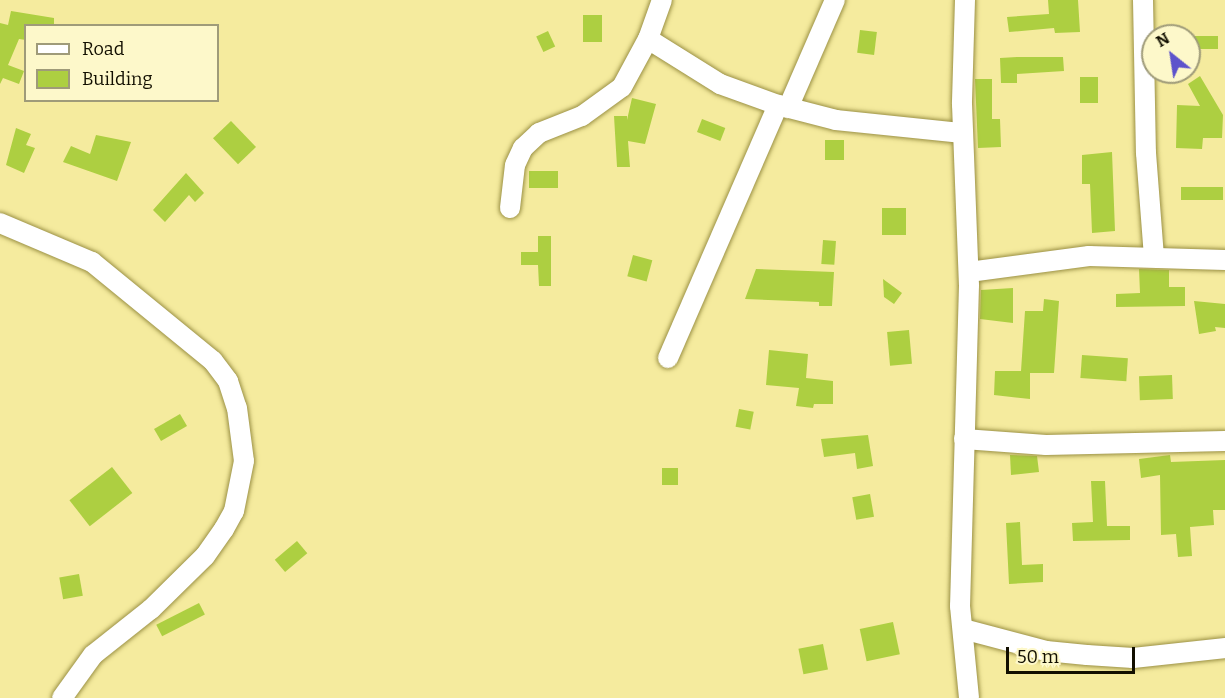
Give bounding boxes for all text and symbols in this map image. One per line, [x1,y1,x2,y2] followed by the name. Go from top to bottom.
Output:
[24,24,219,102] legend
[1141,24,1201,84] north arrow
[1153,28,1173,51] text: N
[82,38,124,60] text: Road
[82,68,153,90] text: Building
[1009,635,1138,673] scale bar
[1017,646,1059,668] text: 50 m

